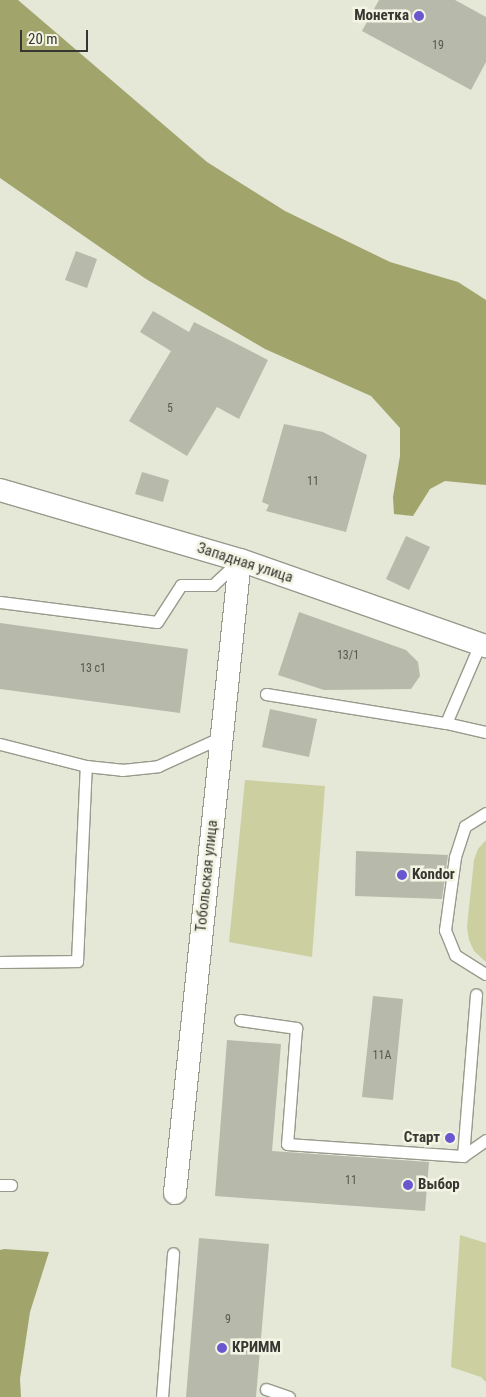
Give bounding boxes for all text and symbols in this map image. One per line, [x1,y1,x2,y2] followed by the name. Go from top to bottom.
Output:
[354,7,409,25] place label: Монетка
[413,10,425,22] marker: Монетка
[22,20,90,52] scale bar
[28,30,58,48] text: 20 m
[432,39,444,53] house number: 19
[167,402,173,416] house number: 5
[307,475,319,489] house number: 11
[195,539,295,587] street label: Западная улица
[337,649,359,663] house number: 13/1
[80,662,106,676] house number: 13 с1
[192,819,222,933] street label: Тобольская улица
[412,866,455,884] place label: Kondor
[396,869,408,881] marker: Kondor
[373,1049,391,1063] house number: 11А
[404,1129,440,1147] place label: Старт
[444,1132,456,1144] marker: Старт
[345,1174,357,1188] house number: 11
[418,1176,460,1194] place label: Выбор
[402,1179,414,1191] marker: Выбор
[225,1313,231,1327] house number: 9
[232,1339,281,1357] place label: КРИММ
[216,1342,228,1354] marker: КРИММ

